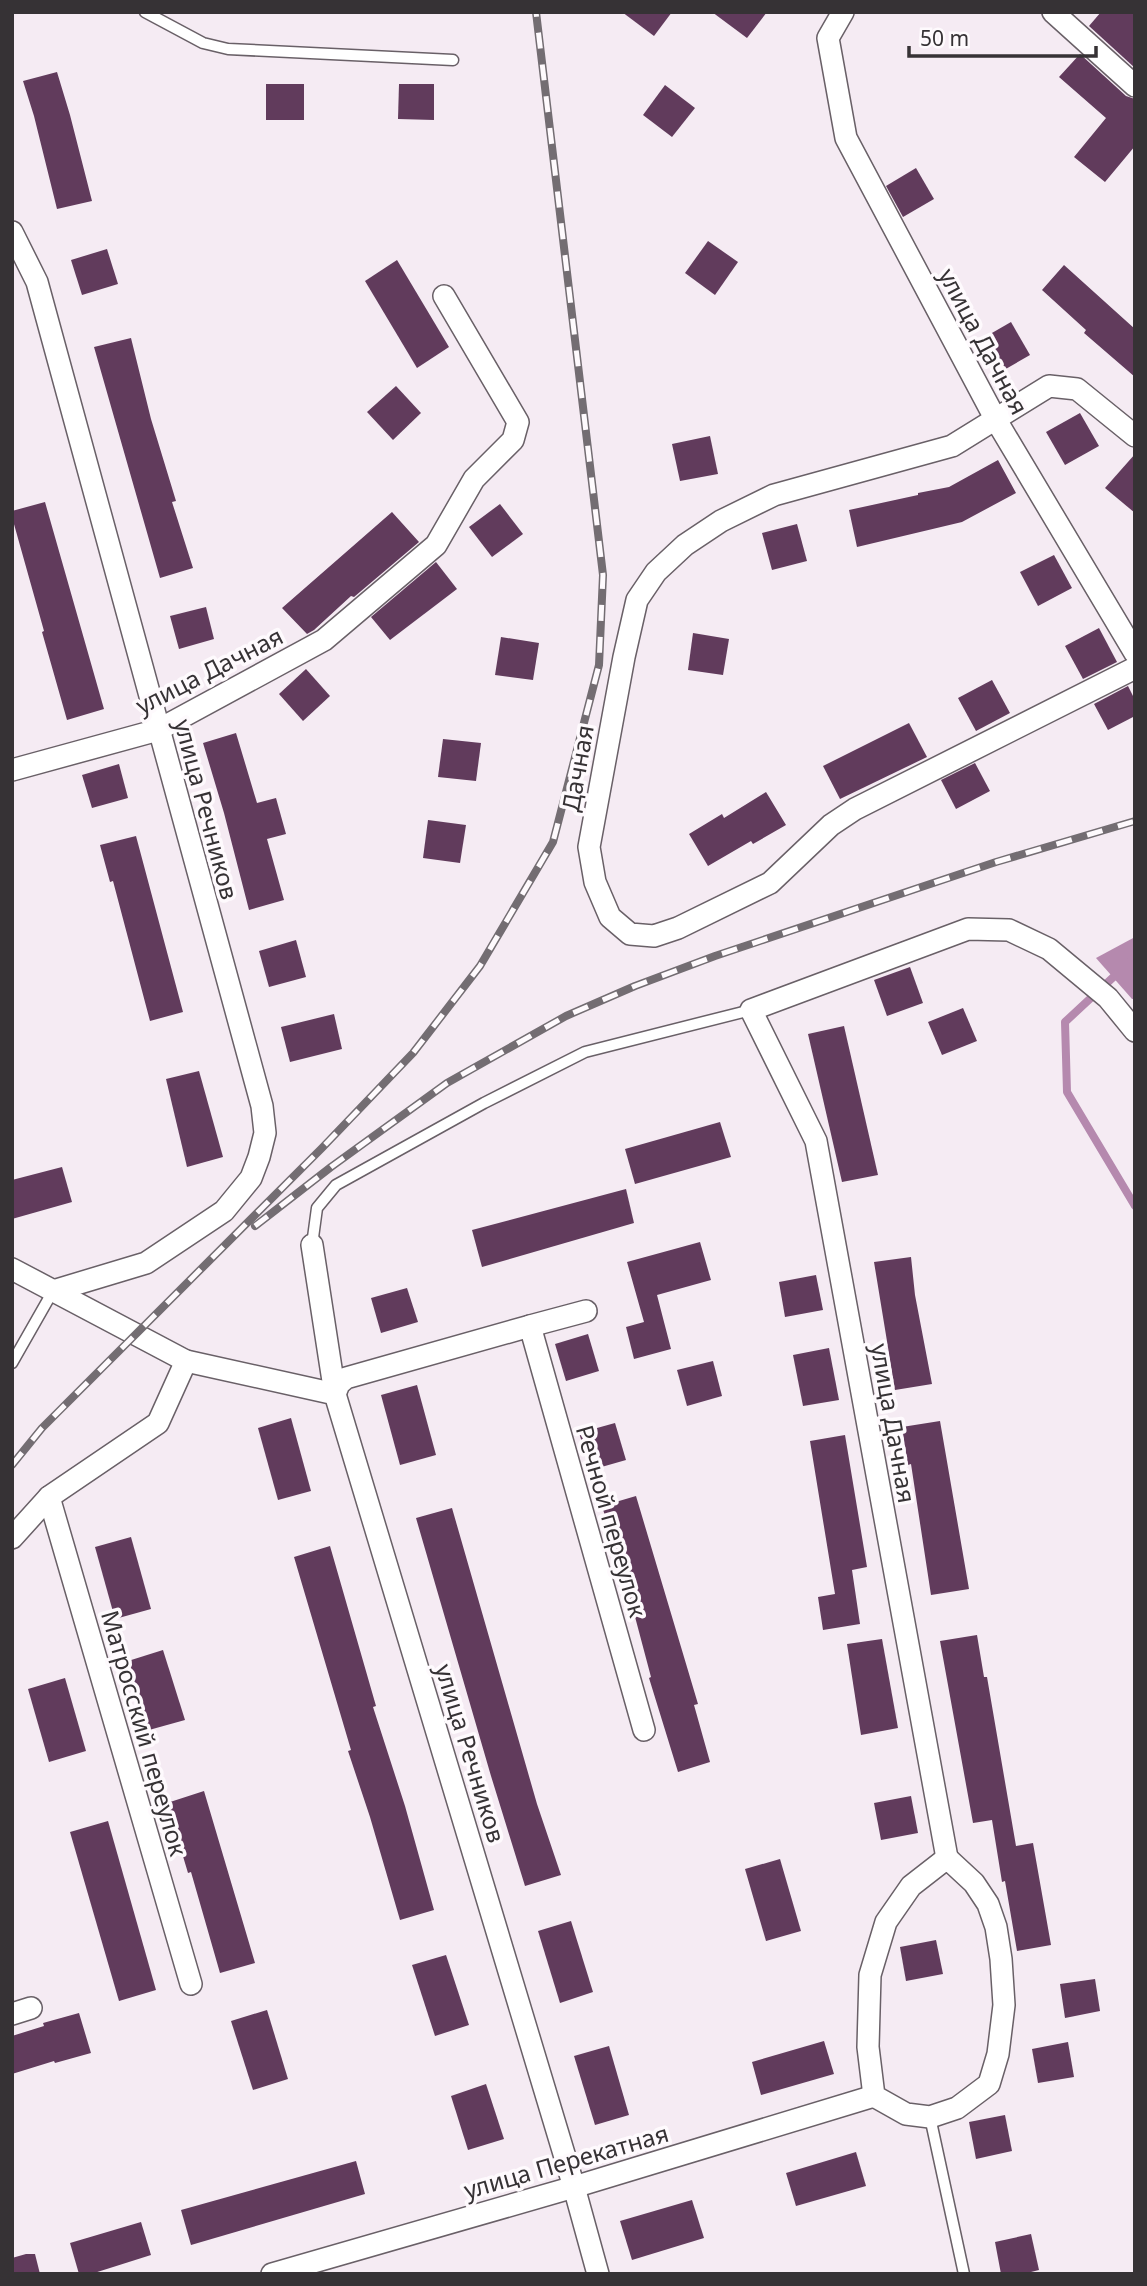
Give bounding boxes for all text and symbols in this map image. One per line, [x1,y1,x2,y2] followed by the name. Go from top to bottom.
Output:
[909,14,1096,58] scale bar
[920,24,969,52] text: 50 m
[932,262,1036,420] street label: улица Дачная
[130,619,288,721] street label: улица Дачная
[167,715,247,903] street label: улица Речников
[553,722,601,814] street label: Дачная
[864,1341,924,1505] street label: улица Дачная
[569,1421,655,1621] street label: Речной переулок
[94,1606,196,1860] street label: Матросский переулок
[428,1660,514,1846] street label: улица Речников
[460,2116,672,2206] street label: улица Перекатная

